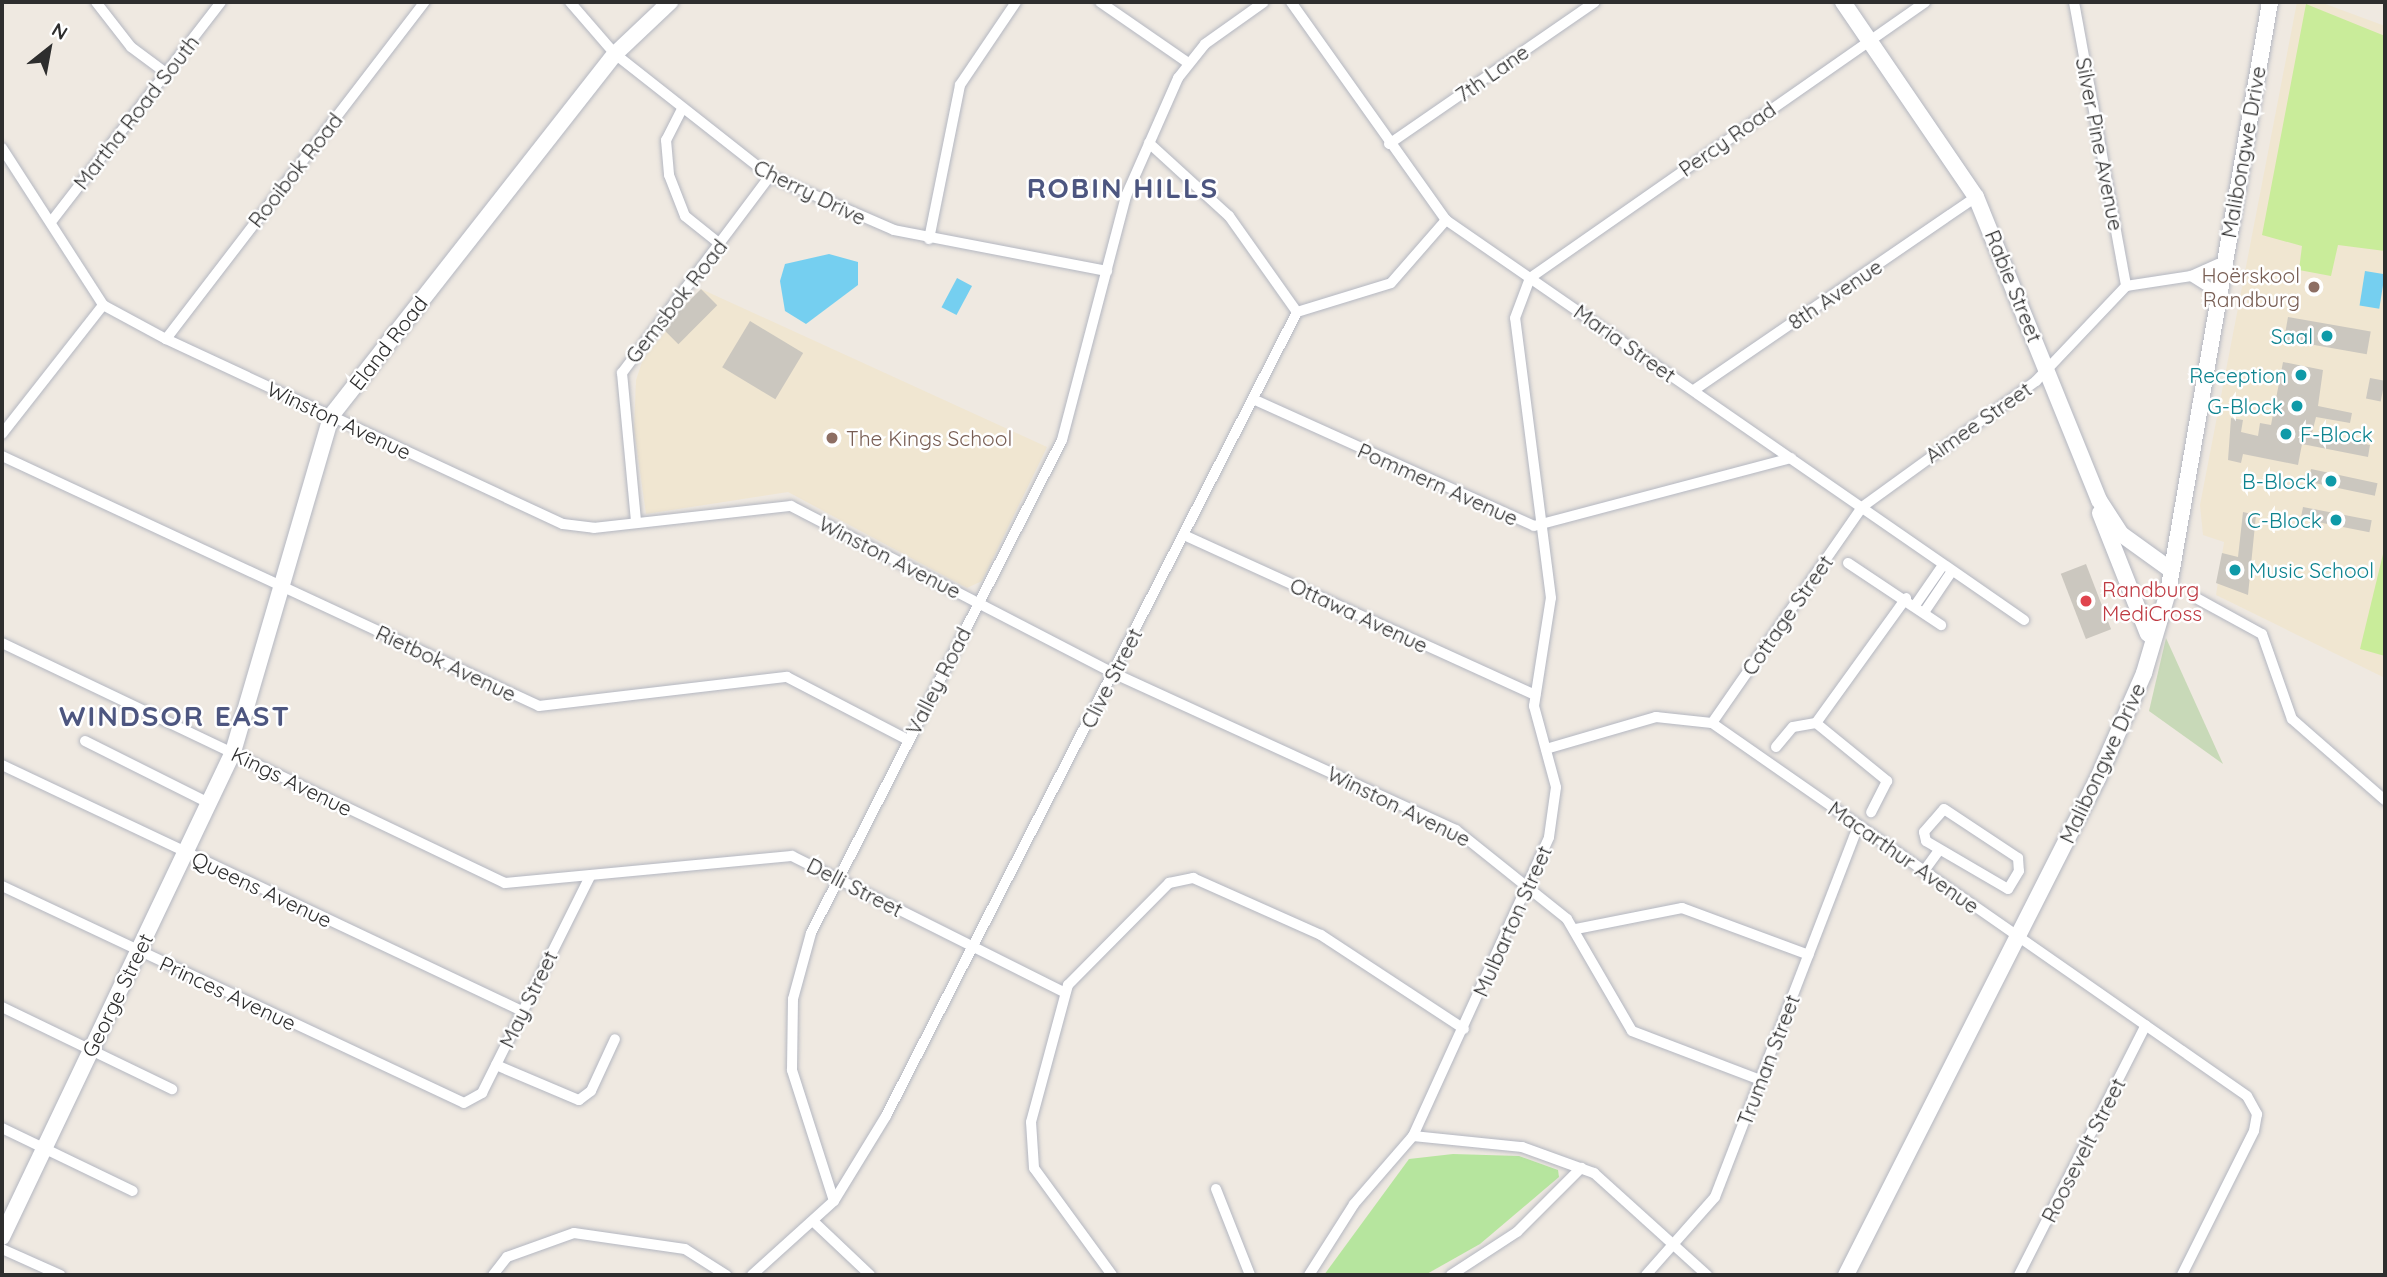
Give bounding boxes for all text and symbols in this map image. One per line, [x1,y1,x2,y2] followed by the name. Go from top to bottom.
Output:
[14,14,84,84] north arrow
[48,17,72,45] text: N
[68,30,204,194] street label: Martha Road South
[1451,39,1533,107] street label: 7th Lane
[2071,55,2129,233] street label: Silver Pine Avenue
[2215,64,2271,240] street label: Malibongwe Drive
[1674,96,1780,182] street label: Percy Road
[242,108,348,232] street label: Rooibok Road
[750,154,870,230] street label: Cherry Drive
[1028,171,1218,205] district label: ROBIN HILLS
[1980,226,2048,346] street label: Rabie Street
[620,234,732,368] street label: Gemsbok Road
[1783,253,1887,335] street label: 8th Avenue
[2201,262,2300,312] place label: Hoërskool Randburg
[2306,279,2322,295] marker: Hoërskool Randburg
[344,291,432,395] street label: Eland Road
[1569,299,1681,387] street label: Maria Street
[2271,323,2313,349] place label: Saal
[2319,328,2335,344] marker: Saal
[2189,362,2287,388] place label: Reception
[2293,367,2309,383] marker: Reception
[263,376,415,464] street label: Winston Avenue
[1920,376,2036,468] street label: Aimee Street
[2207,393,2283,419] place label: G-Block
[2289,398,2305,414] marker: G-Block
[2300,421,2373,447] place label: F-Block
[846,425,1012,451] place label: The Kings School
[2278,426,2294,442] marker: F-Block
[824,430,840,446] marker: The Kings School
[1354,437,1522,531] street label: Pommern Avenue
[2242,468,2317,494] place label: B-Block
[2323,473,2339,489] marker: B-Block
[2247,507,2322,533] place label: C-Block
[815,510,965,604] street label: Winston Avenue
[2328,512,2344,528] marker: C-Block
[1736,550,1838,680] street label: Cottage Street
[2249,557,2374,583] place label: Music School
[2227,562,2243,578] marker: Music School
[1286,572,1432,658] street label: Ottawa Avenue
[2102,576,2202,626] place label: Randburg MediCross
[2076,591,2096,611] marker: Randburg MediCross
[372,620,520,706] street label: Rietbok Avenue
[900,623,976,739] street label: Valley Road
[1075,624,1147,732] street label: Clive Street
[2054,679,2150,847] street label: Malibongwe Drive
[61,699,289,733] district label: WINDSOR EAST
[228,741,356,821] street label: Kings Avenue
[1323,760,1475,852] street label: Winston Avenue
[1824,796,1984,918] street label: Macarthur Avenue
[1467,842,1557,1000] street label: Mulbarton Street
[188,846,336,932] street label: Queens Avenue
[803,852,907,922] street label: Delli Street
[76,929,158,1061] street label: George Street
[494,946,562,1052] street label: May Street
[156,950,300,1036] street label: Princes Avenue
[1731,991,1805,1129] street label: Truman Street
[2036,1074,2130,1226] street label: Roosevelt Street

